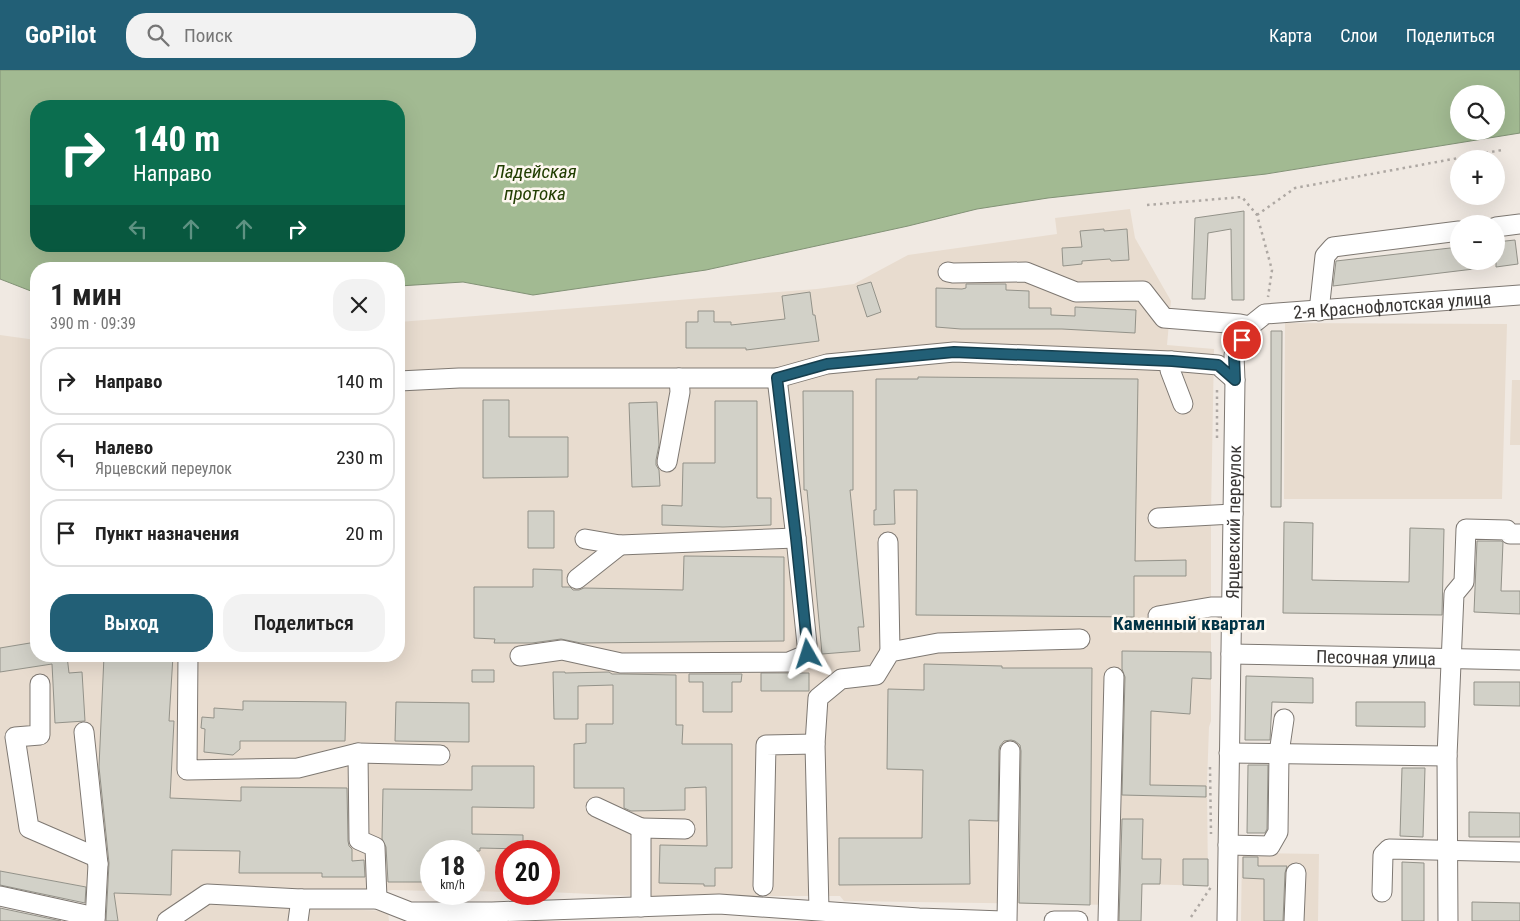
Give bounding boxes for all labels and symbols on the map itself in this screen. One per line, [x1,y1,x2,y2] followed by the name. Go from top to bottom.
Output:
[492,160,577,205] water label: Ладейская протока
[1293,287,1492,322] street label: 2-я Краснофлотская улица
[1221,319,1263,361] pin
[1221,444,1245,599] street label: Ярцевский переулок
[1113,612,1265,635] district label: Каменный квартал
[781,627,833,679] position arrow
[1316,645,1436,669] street label: Песочная улица
[495,840,560,905] speed limit sign: 20

